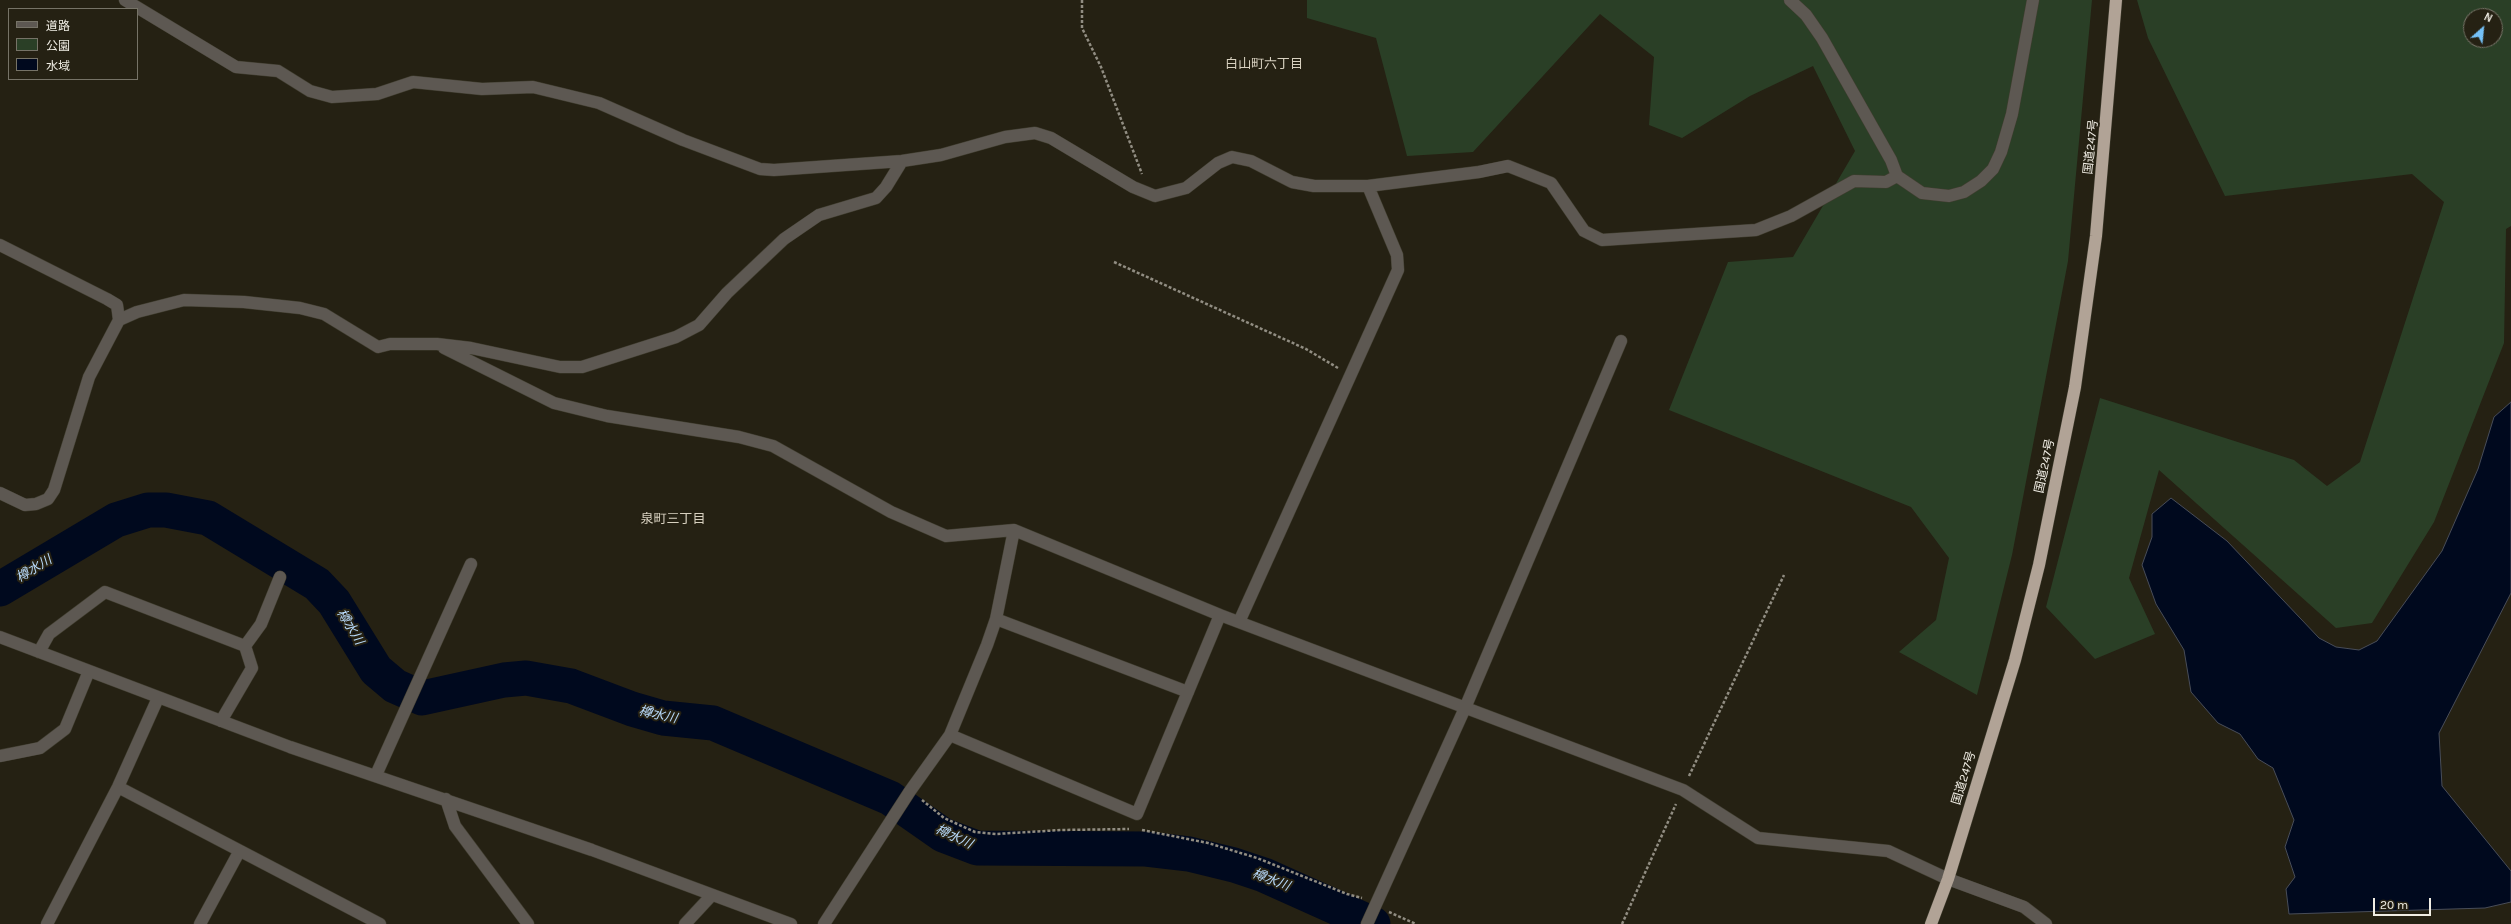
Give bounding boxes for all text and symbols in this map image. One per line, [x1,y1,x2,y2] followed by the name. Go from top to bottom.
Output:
[8,8,138,80] legend
[2463,8,2503,48] north arrow
[2482,10,2495,25] text: N
[46,19,70,33] text: 道路
[46,39,70,53] text: 公園
[1225,56,1303,72] district label: 白山町六丁目
[46,59,70,73] text: 水域
[2081,119,2101,175] street label: 国道247号
[2032,437,2058,495] street label: 国道247号
[641,511,705,527] district label: 泉町三丁目
[13,552,55,586] water label: 樽水川
[333,606,367,648] water label: 樽水川
[637,703,679,727] water label: 樽水川
[1949,749,1979,807] street label: 国道247号
[933,822,975,852] water label: 樽水川
[1250,866,1292,894] water label: 樽水川
[2375,890,2433,916] scale bar
[2380,898,2408,912] text: 20 m

